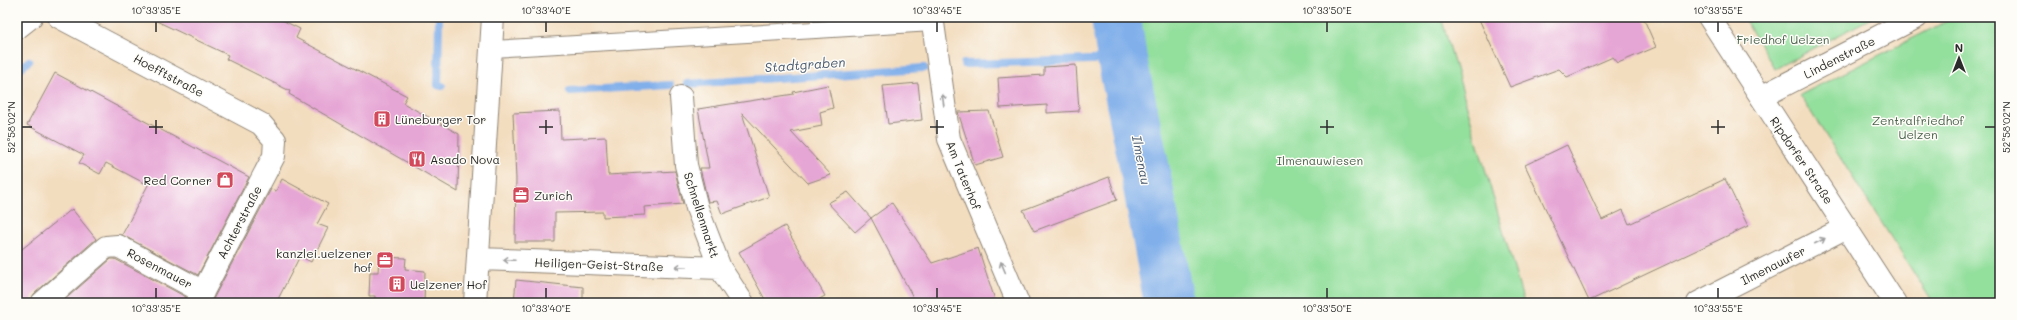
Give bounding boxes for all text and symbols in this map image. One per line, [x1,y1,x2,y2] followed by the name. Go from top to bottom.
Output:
[131,3,181,17] text: 10°33'35"E
[521,3,571,17] text: 10°33'40"E
[912,3,962,17] text: 10°33'45"E
[1302,3,1352,17] text: 10°33'50"E
[1693,3,1743,17] text: 10°33'55"E
[1736,31,1830,47] park label: Friedhof Uelzen
[1801,32,1877,82] street label: Lindenstraße
[1939,38,1979,78] north arrow
[1955,40,1963,55] text: N
[131,50,207,100] street label: Hoefftstraße
[764,53,846,75] water label: Stadtgraben
[939,94,947,107] one-way arrow
[4,101,18,153] text: 52°58'02"N
[1999,101,2013,153] text: 52°58'02"N
[372,109,392,129] building icon: Lüneburger Tor
[395,111,486,127] place label: Lüneburger Tor
[1872,112,1964,142] park label: Zentralfriedhof Uelzen
[1767,113,1837,207] street label: Ripdorfer Straße
[1129,134,1155,186] water label: Ilmenau
[943,138,985,212] street label: Am Taterhof
[407,149,427,169] restaurant icon: Asado Nova
[430,151,500,167] place label: Asado Nova
[1277,152,1363,168] park label: Ilmenauwiesen
[215,170,235,190] shop icon: Red Corner
[681,170,723,260] street label: Schnellenmarkt
[144,172,212,188] place label: Red Corner
[213,183,265,261] street label: Achterstraße
[511,185,531,205] office icon: Zurich
[534,187,572,203] place label: Zurich
[1814,237,1826,244] one-way arrow
[1738,242,1808,288] street label: Ilmenauufer
[125,244,195,292] street label: Rosenmauer
[276,245,372,275] place label: kanzlei.uelzener hof
[375,250,395,270] office icon: kanzlei.uelzener hof
[534,254,664,274] street label: Heiligen-Geist-Straße
[503,257,516,264] one-way arrow
[999,262,1006,274] one-way arrow
[675,263,688,271] one-way arrow
[387,274,407,294] building icon: Uelzener Hof
[410,276,487,292] place label: Uelzener Hof
[131,301,181,315] text: 10°33'35"E
[521,301,571,315] text: 10°33'40"E
[912,301,962,315] text: 10°33'45"E
[1302,301,1352,315] text: 10°33'50"E
[1693,301,1743,315] text: 10°33'55"E

